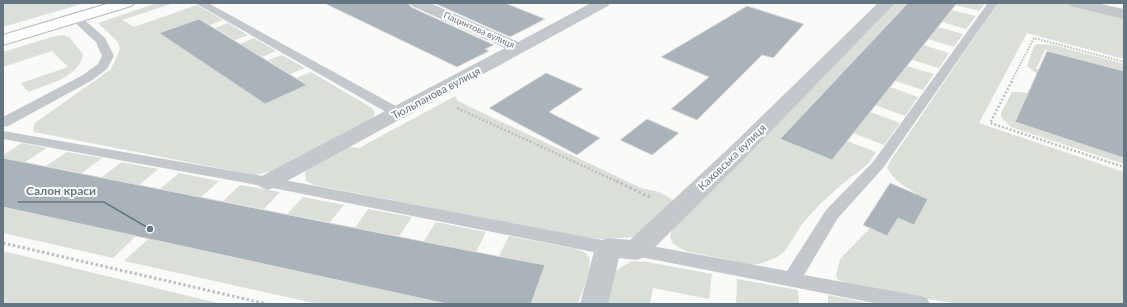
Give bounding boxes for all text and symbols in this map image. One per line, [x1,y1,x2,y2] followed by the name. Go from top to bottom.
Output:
[442,9,516,50] street label: Гіацинтова вулиця
[389,64,482,121] street label: Тюльпанова вулиця
[695,121,768,192] street label: Каховська вулиця
[18,178,104,202] callout: Салон краси
[26,183,96,198] text: Салон краси

